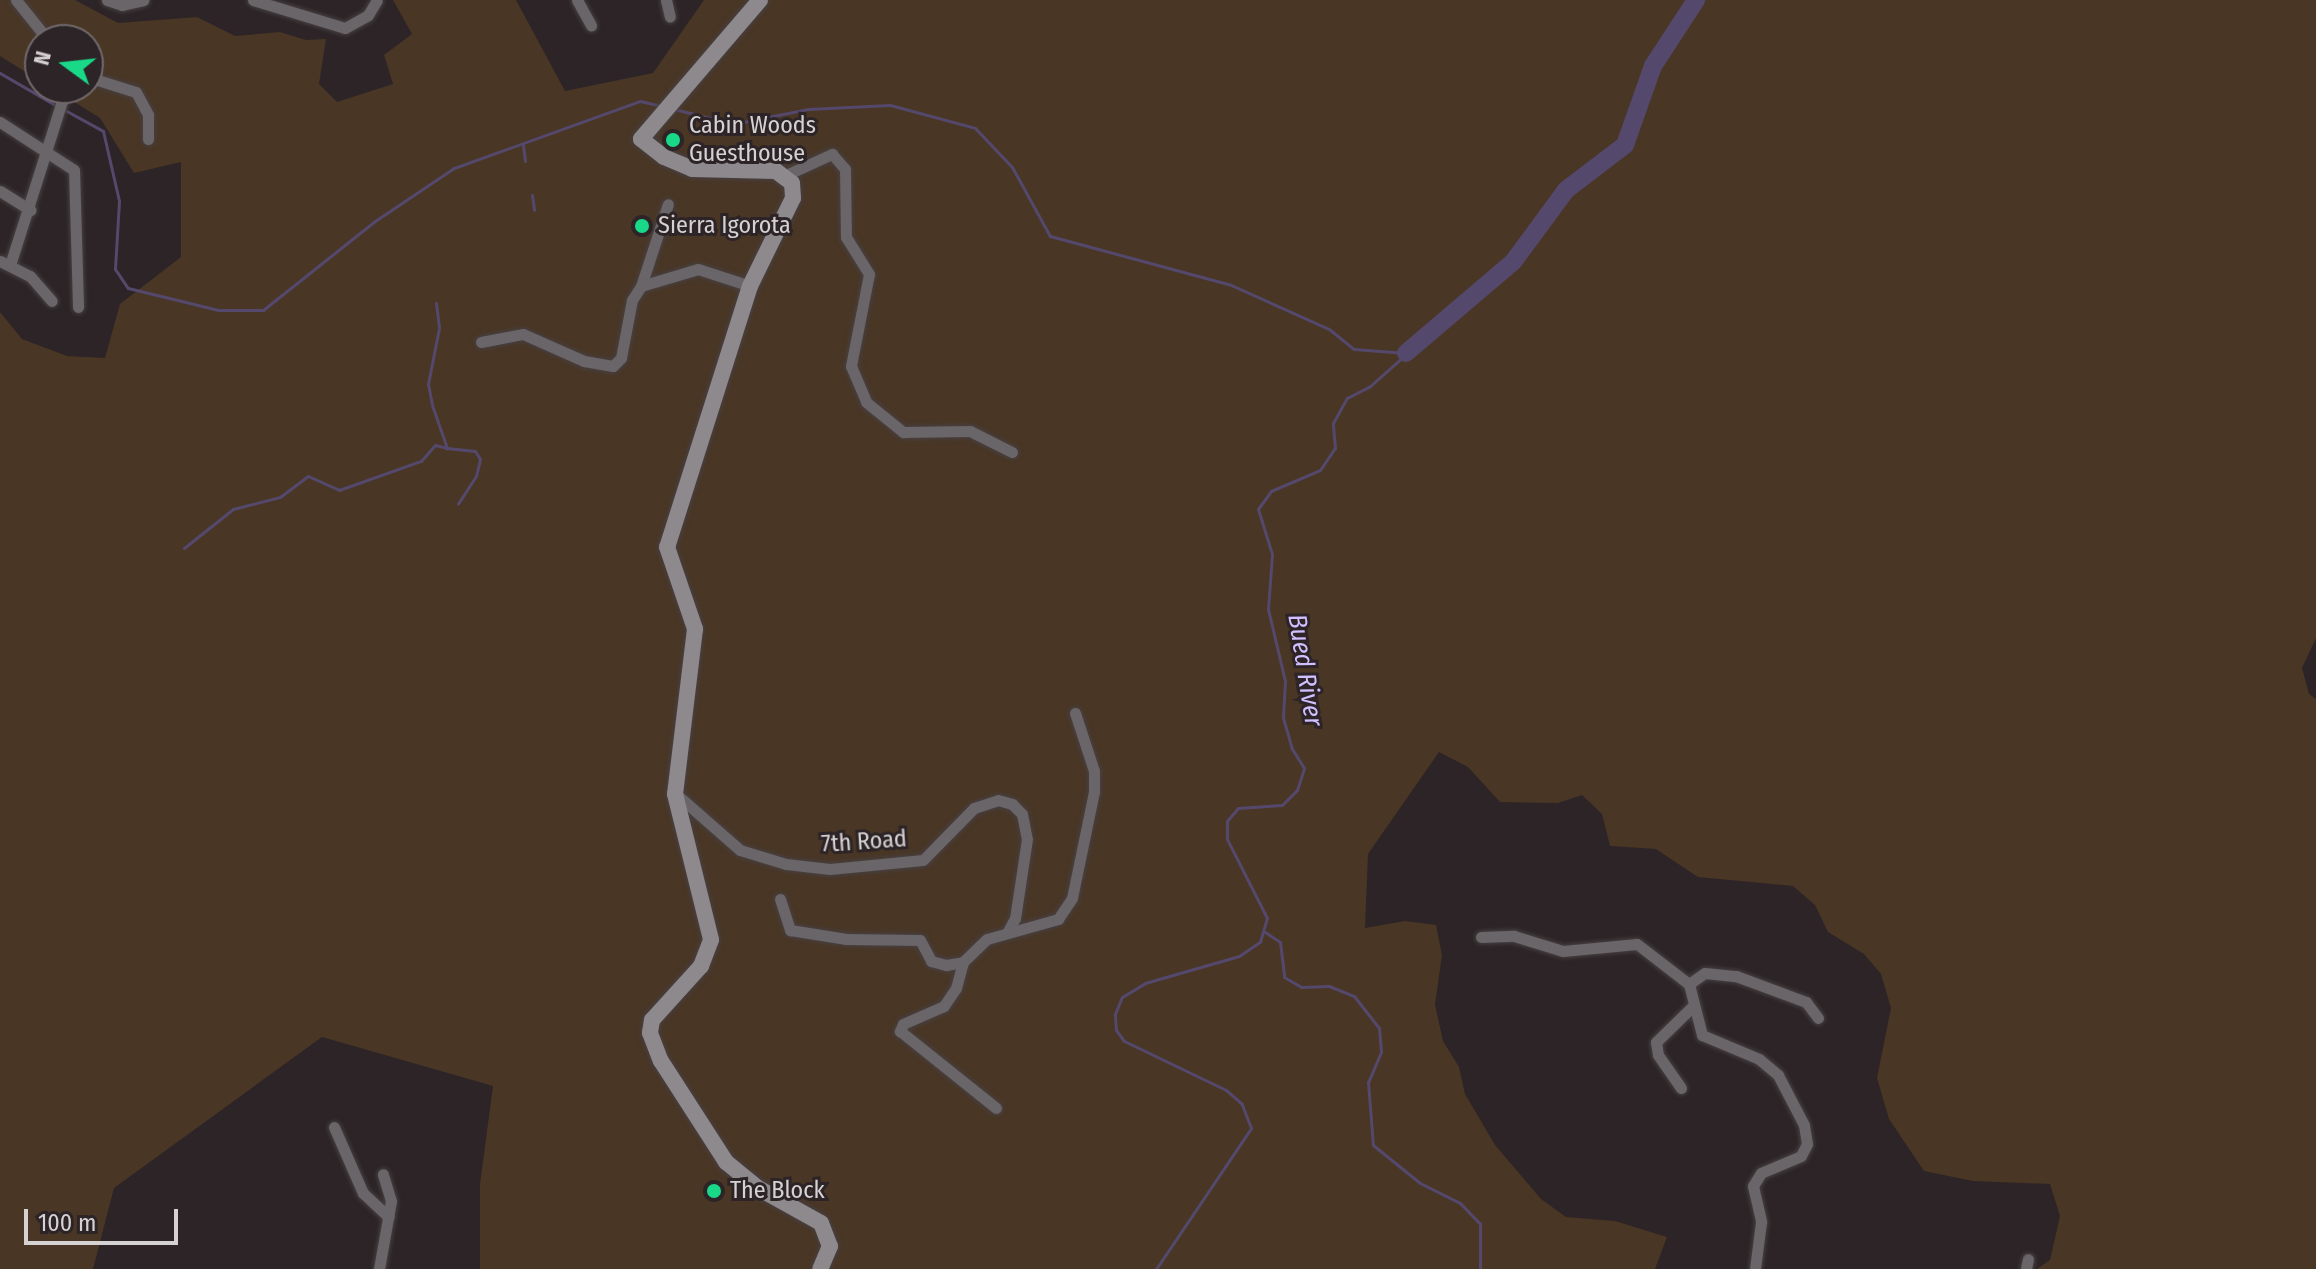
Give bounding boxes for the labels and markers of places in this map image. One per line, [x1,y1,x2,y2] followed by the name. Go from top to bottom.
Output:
[689,112,816,168] place label: Cabin Woods Guesthouse
[664,131,682,149] marker: Cabin Woods Guesthouse
[658,212,791,240] place label: Sierra Igorota
[633,217,651,235] marker: Sierra Igorota
[730,1177,825,1205] place label: The Block
[705,1182,723,1200] marker: The Block

